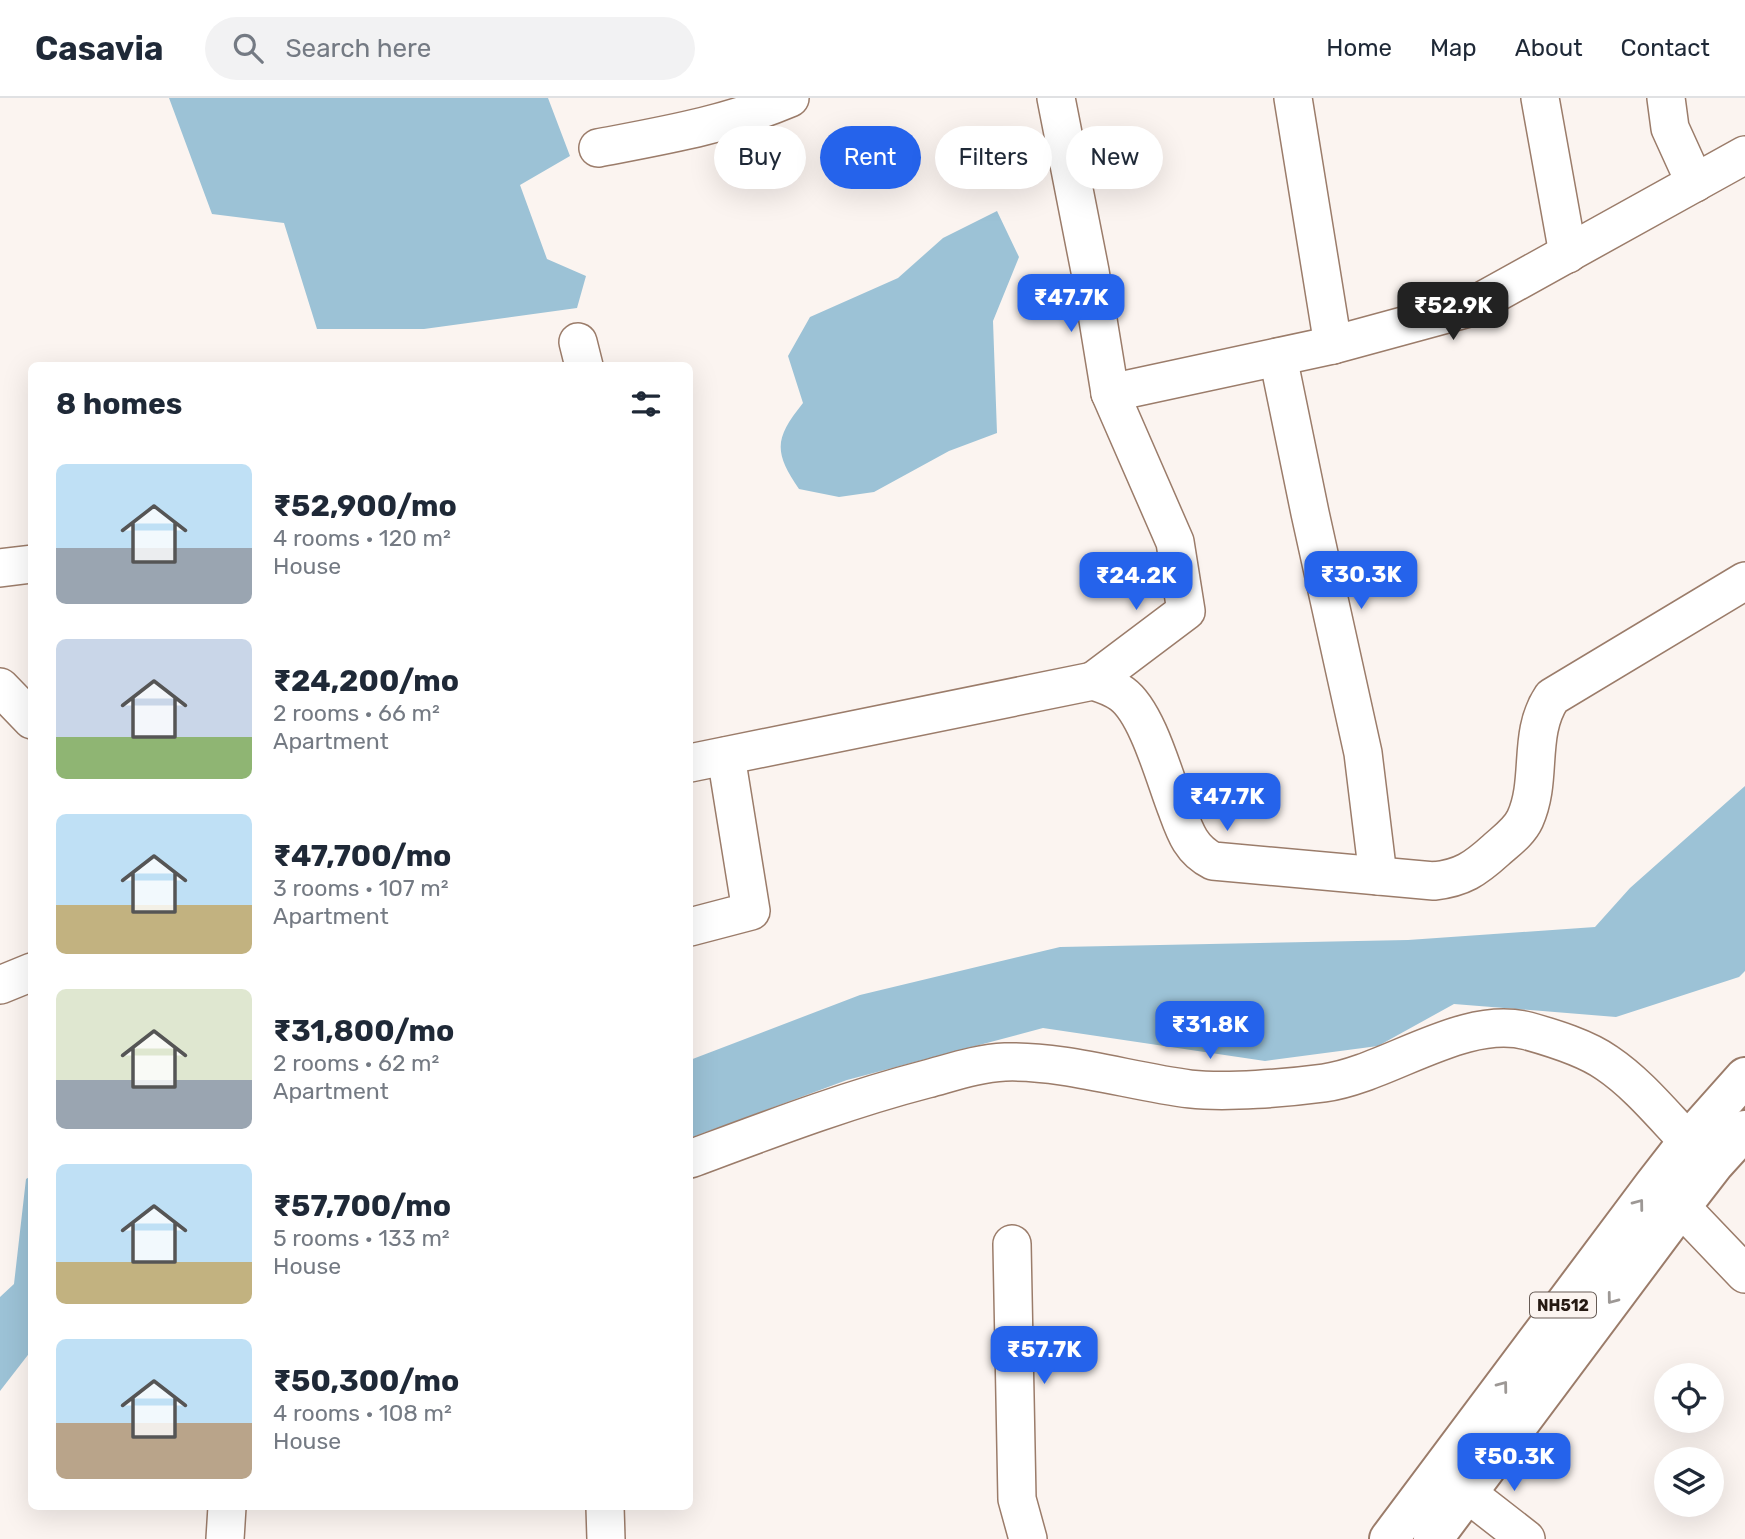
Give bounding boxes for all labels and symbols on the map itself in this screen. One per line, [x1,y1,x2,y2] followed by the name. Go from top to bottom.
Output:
[1014,274,1128,334] pin: ₹47.7K
[1396,282,1510,342] pin: ₹52.9K
[1079,552,1193,612] pin: ₹24.2K
[1304,552,1418,611] pin: ₹30.3K
[1170,774,1284,833] pin: ₹47.7K
[1153,1002,1267,1061] pin: ₹31.8K
[1631,1199,1643,1212] one-way arrow
[1608,1291,1621,1304] one-way arrow
[1530,1292,1596,1317] road number: NH512
[987,1326,1101,1386] pin: ₹57.7K
[1495,1381,1507,1394] one-way arrow
[1457,1434,1571,1493] pin: ₹50.3K

